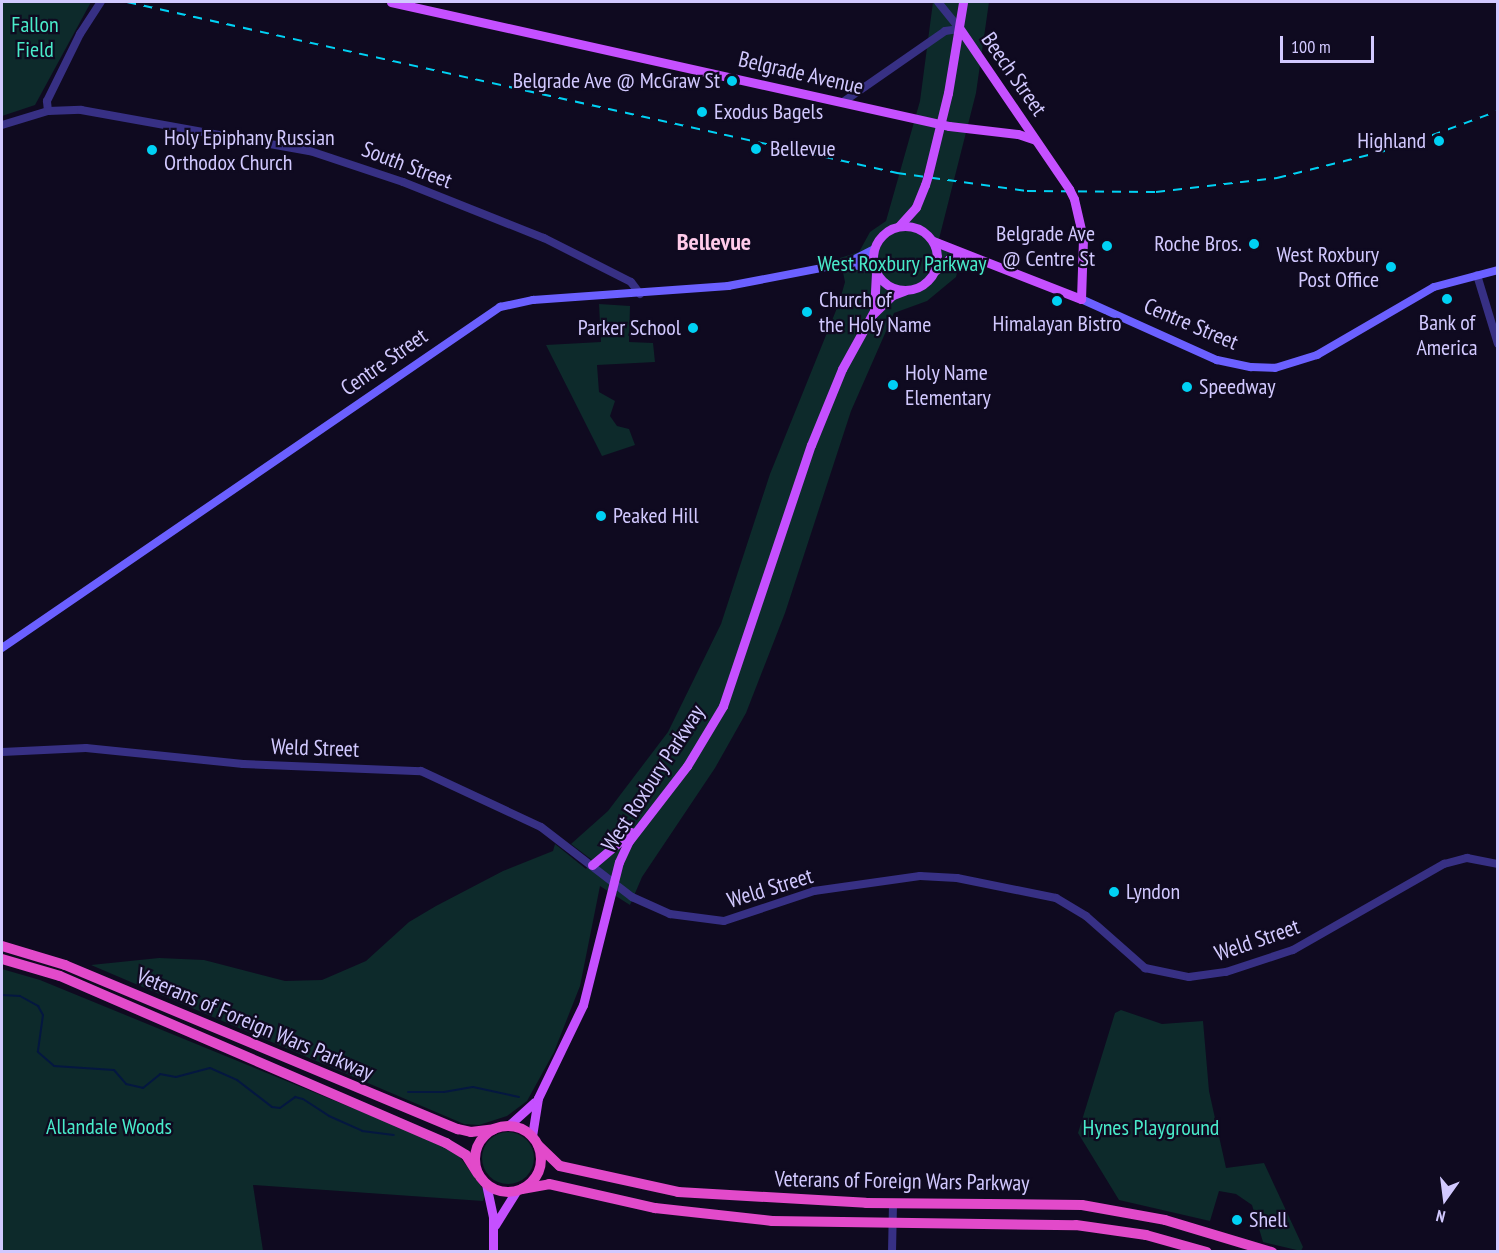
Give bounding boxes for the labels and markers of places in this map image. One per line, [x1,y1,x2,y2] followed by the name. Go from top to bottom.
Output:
[512,68,720,94] place label: Belgrade Ave @ McGraw St
[725,74,739,88] marker: Belgrade Ave @ McGraw St
[714,99,823,125] place label: Exodus Bagels
[695,105,709,119] marker: Exodus Bagels
[164,124,336,176] place label: Holy Epiphany Russian Orthodox Church
[1357,128,1426,154] place label: Highland
[1430,132,1448,150] marker: Highland
[770,136,836,162] place label: Bellevue
[747,140,765,158] marker: Bellevue
[145,143,159,157] marker: Holy Epiphany Russian Orthodox Church
[995,220,1095,272] place label: Belgrade Ave @ Centre St
[1154,231,1242,257] place label: Roche Bros.
[1247,237,1261,251] marker: Roche Bros.
[1100,239,1114,253] marker: Belgrade Ave @ Centre St
[1277,241,1379,292] place label: West Roxbury Post Office
[1384,260,1398,274] marker: West Roxbury Post Office
[819,286,932,338] place label: Church of the Holy Name
[1440,292,1454,306] marker: Bank of America
[1050,294,1064,308] marker: Himalayan Bistro
[800,305,814,319] marker: Church of the Holy Name
[1416,309,1478,360] place label: Bank of America
[992,311,1122,337] place label: Himalayan Bistro
[578,315,681,341] place label: Parker School
[686,321,700,335] marker: Parker School
[905,359,991,410] place label: Holy Name Elementary
[1199,374,1276,400] place label: Speedway
[886,378,900,392] marker: Holy Name Elementary
[1180,380,1194,394] marker: Speedway
[613,503,699,529] place label: Peaked Hill
[594,509,608,523] marker: Peaked Hill
[1126,879,1180,905] place label: Lyndon
[1107,885,1121,899] marker: Lyndon
[1249,1207,1287,1233] place label: Shell
[1230,1213,1244,1227] marker: Shell

